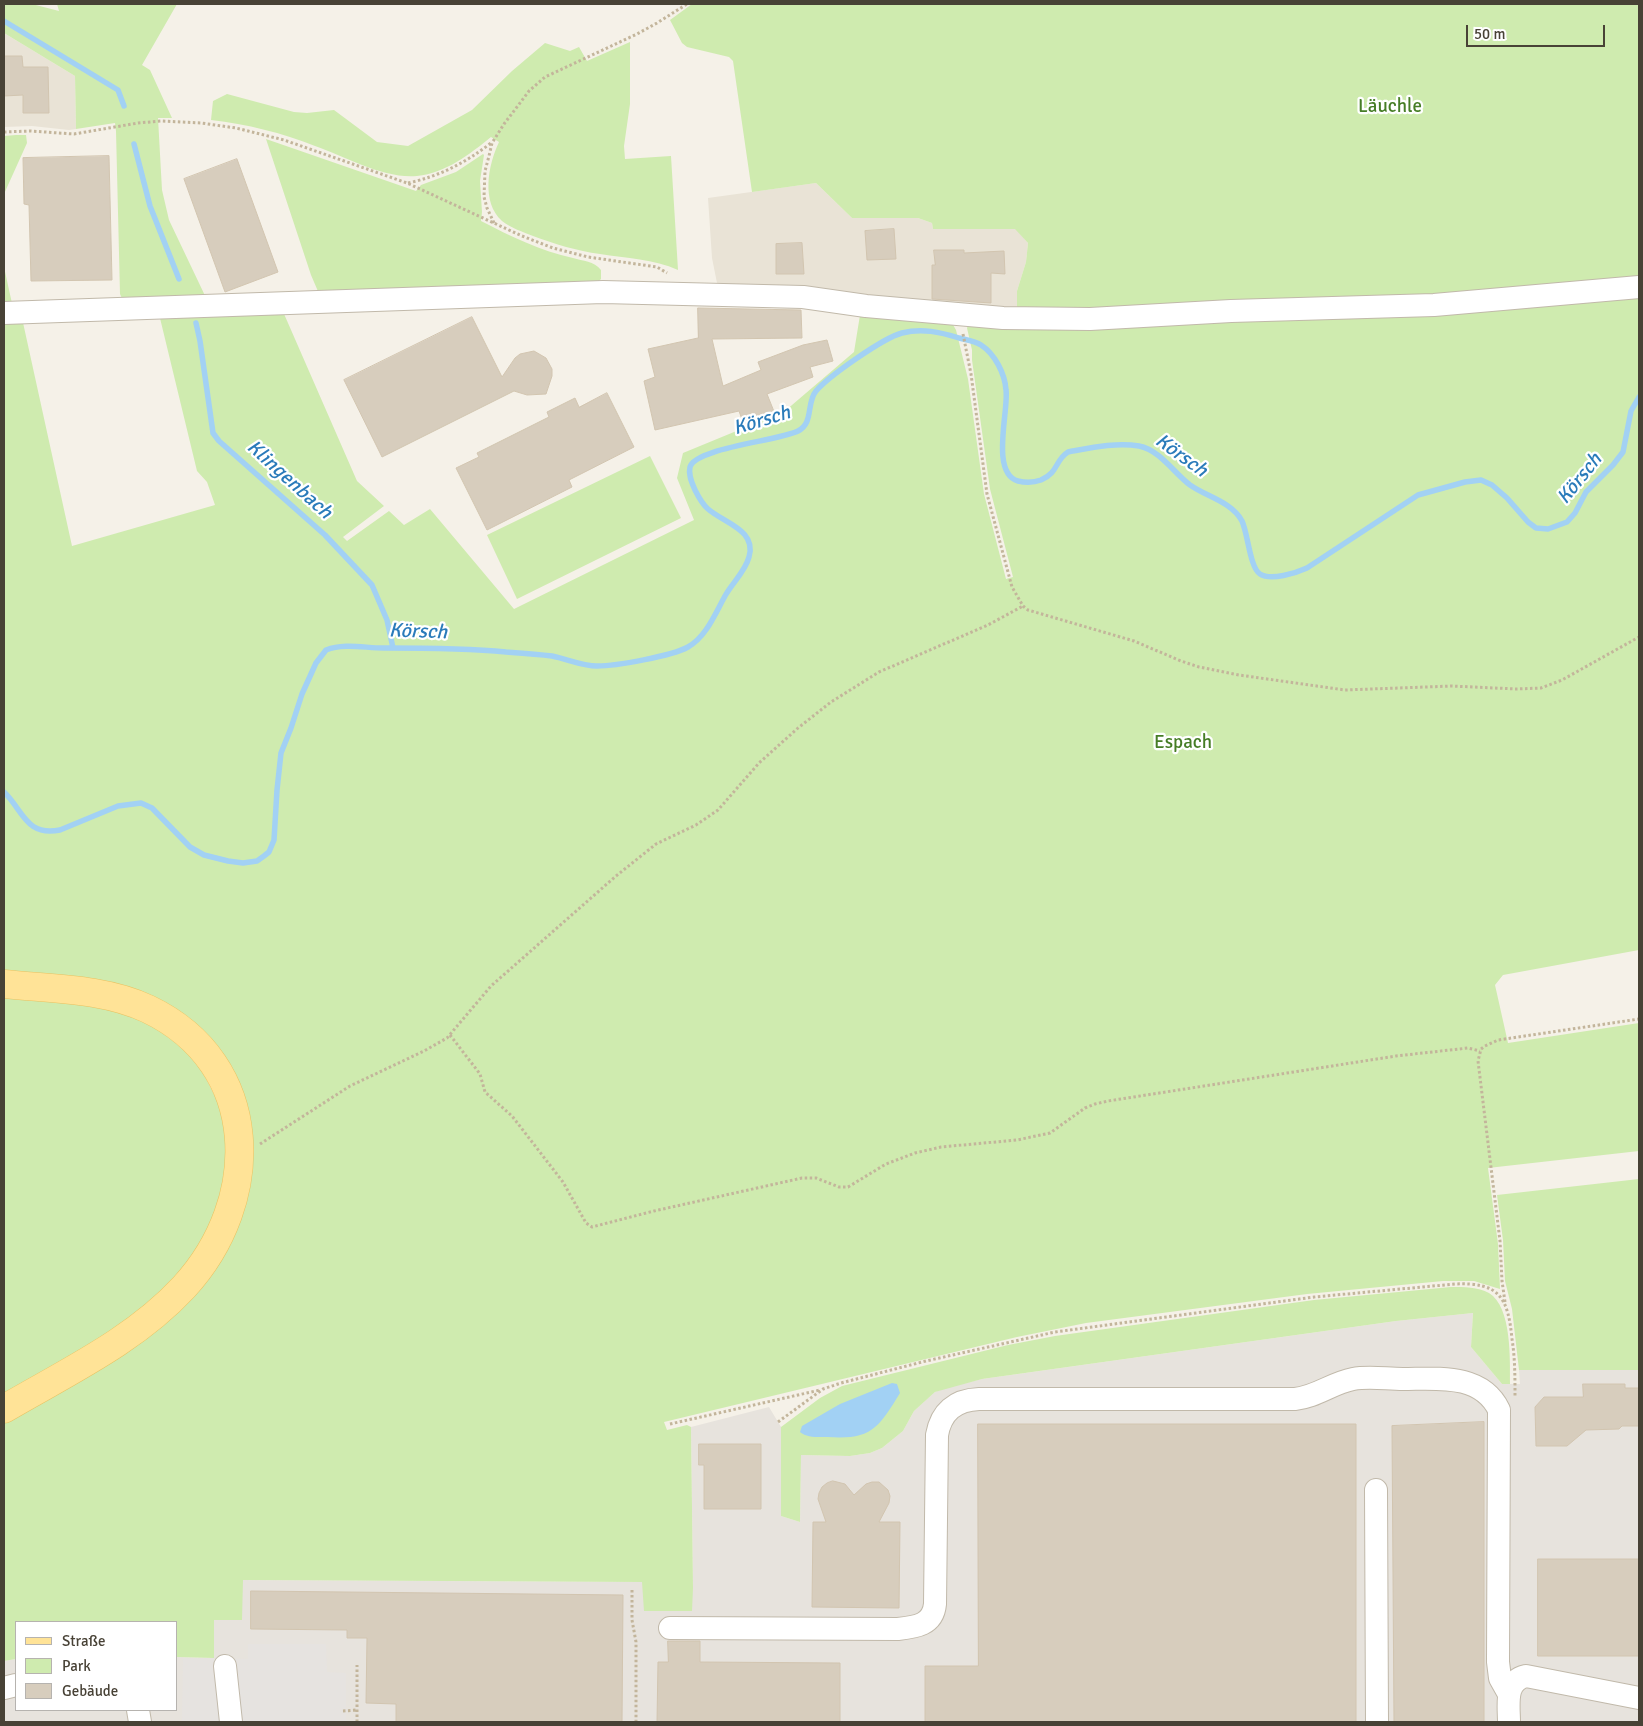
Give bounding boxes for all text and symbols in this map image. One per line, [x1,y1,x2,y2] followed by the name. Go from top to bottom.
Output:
[1468,15,1607,47] scale bar
[1474,25,1505,43] text: 50 m
[1358,96,1422,118] park label: Läuchle
[731,401,793,441] water label: Körsch
[1150,429,1212,483] water label: Körsch
[241,435,337,525] water label: Klingenbach
[1552,449,1608,509] water label: Körsch
[388,619,448,645] water label: Körsch
[1154,732,1212,754] park label: Espach
[15,1621,178,1711] legend
[62,1632,106,1650] text: Straße
[62,1657,91,1675] text: Park
[62,1682,118,1700] text: Gebäude

